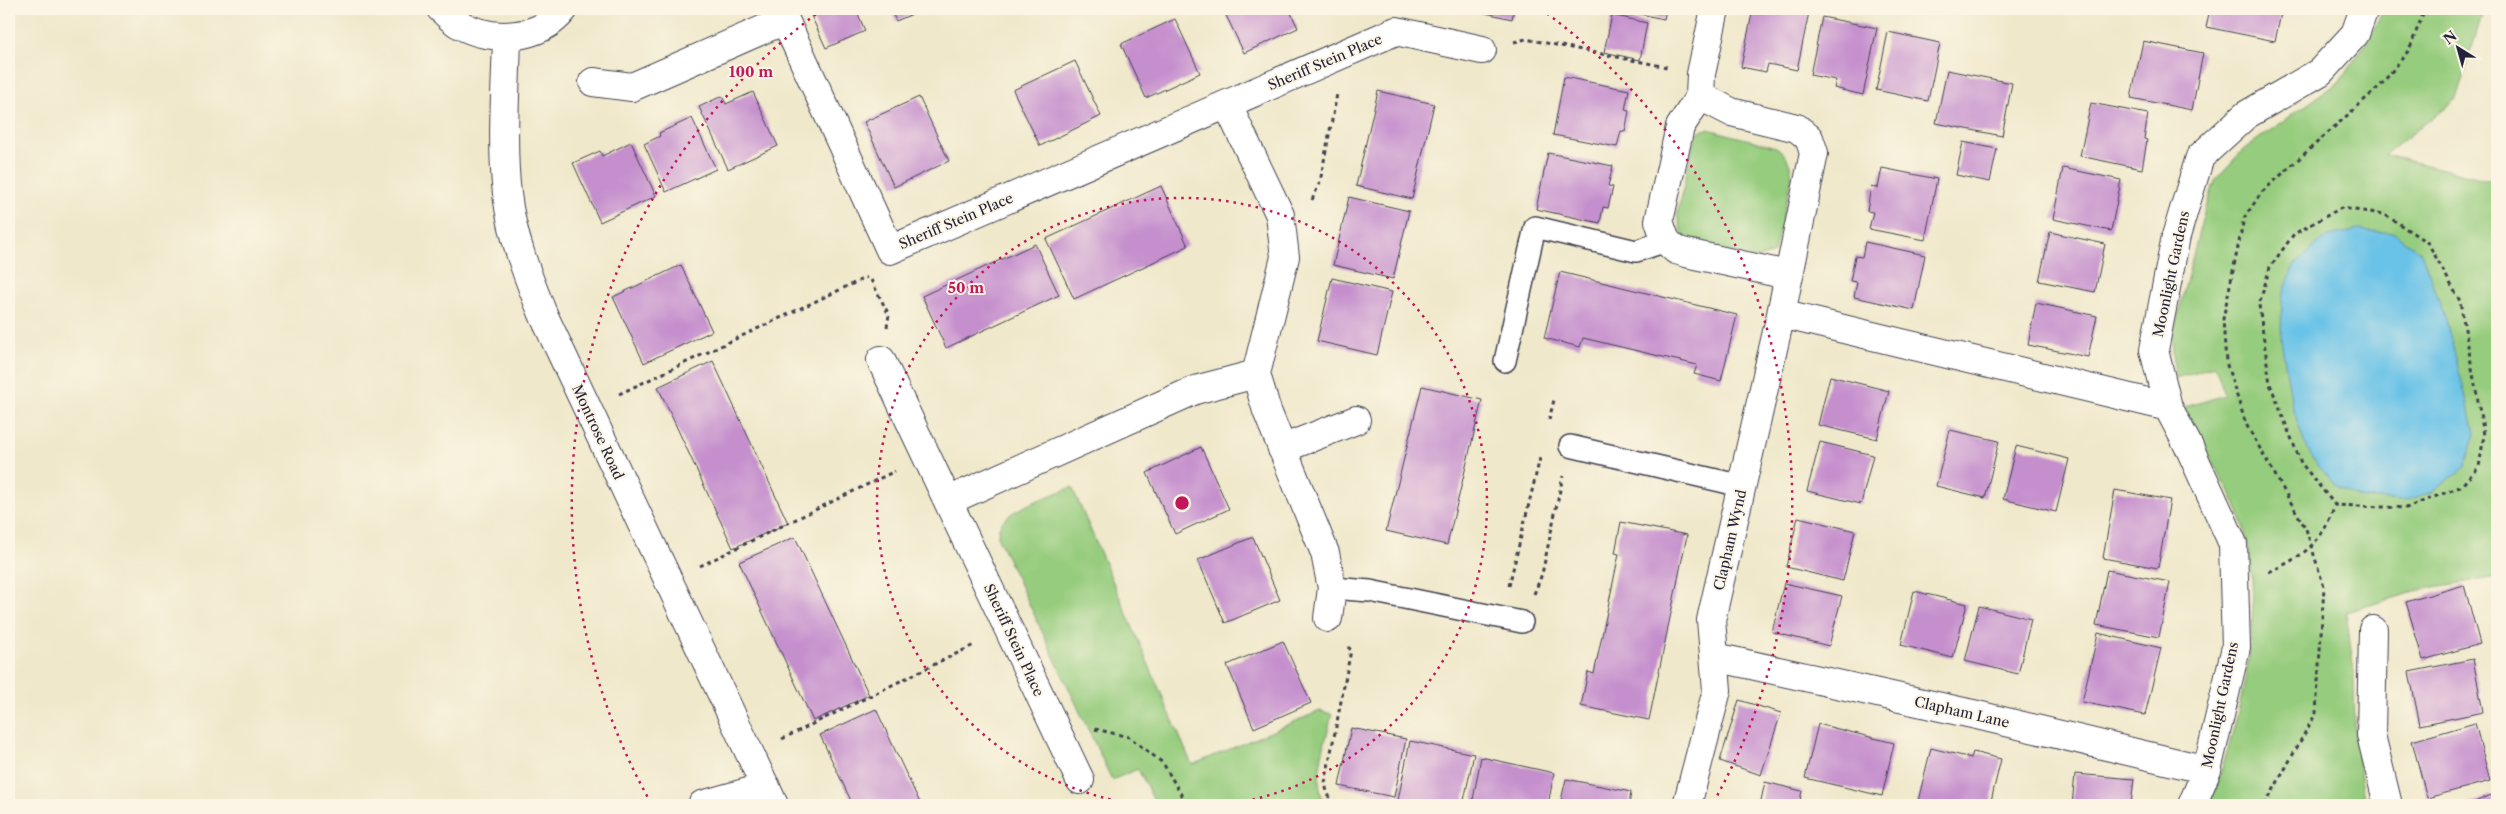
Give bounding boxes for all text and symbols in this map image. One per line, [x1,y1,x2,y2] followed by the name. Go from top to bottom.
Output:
[2434,22,2484,72] north arrow
[2440,27,2460,48] text: N
[1265,30,1385,94] street label: Sheriff Stein Place
[729,62,773,81] text: 100 m
[896,189,1016,253] street label: Sheriff Stein Place
[2149,209,2193,339] street label: Moonlight Gardens
[948,278,984,297] text: 50 m
[568,382,628,483] street label: Montrose Road
[1710,487,1750,592] street label: Clapham Wynd
[1173,494,1191,512] centre of rings
[980,581,1048,699] street label: Sheriff Stein Place
[2198,640,2242,770] street label: Moonlight Gardens
[1913,692,2011,732] street label: Clapham Lane

